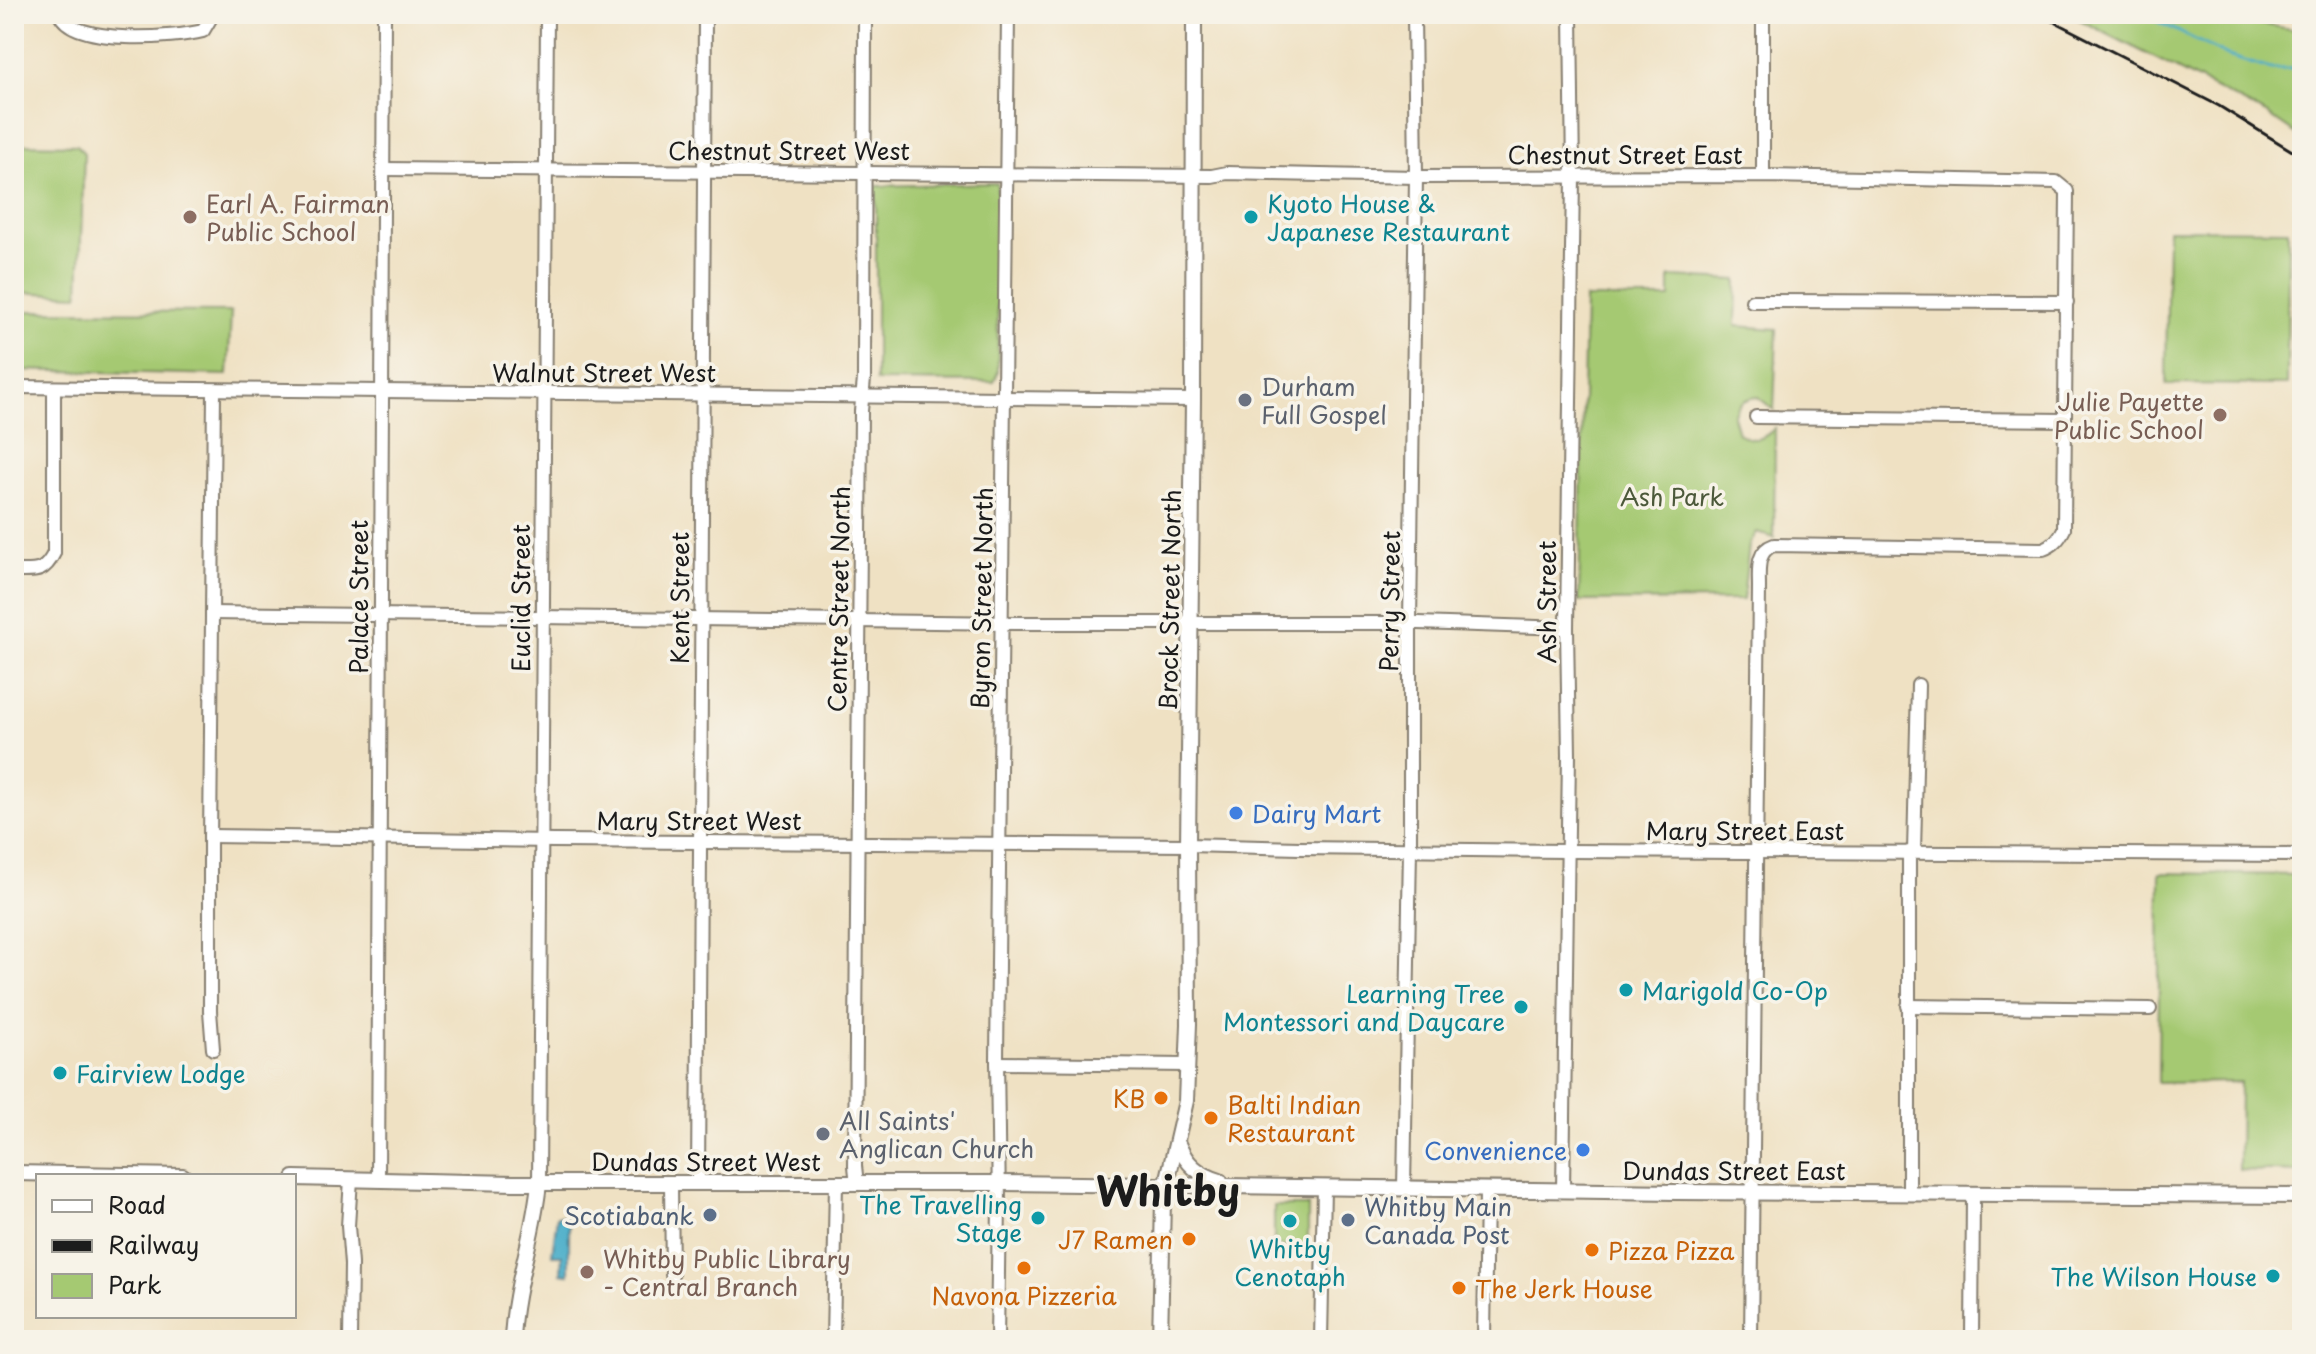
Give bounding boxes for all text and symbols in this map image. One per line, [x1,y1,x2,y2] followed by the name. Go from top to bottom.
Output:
[668,132,910,168] street label: Chestnut Street West
[1507,136,1743,172] street label: Chestnut Street East
[206,185,390,249] place label: Earl A. Fairman Public School
[1267,185,1510,249] place label: Kyoto House & Japanese Restaurant
[181,208,199,226] marker: Earl A. Fairman Public School
[1242,208,1260,226] marker: Kyoto House & Japanese Restaurant
[492,354,716,390] street label: Walnut Street West
[1261,368,1387,432] place label: Durham Full Gospel
[2054,383,2204,447] place label: Julie Payette Public School
[1236,391,1254,409] marker: Durham Full Gospel
[2211,406,2229,424] marker: Julie Payette Public School
[1620,478,1724,514] park label: Ash Park
[818,485,858,713] street label: Centre Street North
[961,487,1001,709] street label: Byron Street North
[1149,489,1189,711] street label: Brock Street North
[340,520,376,674] street label: Palace Street
[502,524,538,672] street label: Euclid Street
[1370,530,1408,672] street label: Perry Street
[661,532,697,664] street label: Kent Street
[1528,540,1564,664] street label: Ash Street
[1252,795,1381,831] place label: Dairy Mart
[596,802,802,838] street label: Mary Street West
[1227,804,1245,822] marker: Dairy Mart
[1646,812,1844,848] street label: Mary Street East
[1642,972,1828,1008] place label: Marigold Co-Op
[1223,975,1505,1039] place label: Learning Tree Montessori and Daycare
[1617,981,1635,999] marker: Marigold Co-Op
[1512,998,1530,1016] marker: Learning Tree Montessori and Daycare
[76,1055,245,1091] place label: Fairview Lodge
[51,1064,69,1082] marker: Fairview Lodge
[1113,1080,1145,1116] place label: KB
[1227,1086,1361,1150] place label: Balti Indian Restaurant
[1152,1089,1170,1107] marker: KB
[839,1102,1034,1166] place label: All Saints' Anglican Church
[1202,1109,1220,1127] marker: Balti Indian Restaurant
[814,1125,832,1143] marker: All Saints' Anglican Church
[1424,1132,1567,1168] place label: Convenience
[1574,1141,1592,1159] marker: Convenience
[591,1143,821,1179] street label: Dundas Street West
[1623,1152,1845,1188] street label: Dundas Street East
[1096,1159,1240,1220] district label: Whitby
[36,1174,296,1318] legend
[108,1186,166,1222] text: Road
[859,1186,1022,1250] place label: The Travelling Stage
[1364,1188,1512,1252] place label: Whitby Main Canada Post
[564,1197,694,1233] place label: Scotiabank
[701,1206,719,1224] marker: Scotiabank
[1029,1209,1047,1227] marker: The Travelling Stage
[1339,1211,1357,1229] marker: Whitby Main Canada Post
[1281,1212,1299,1230] marker: Whitby Cenotaph
[1058,1221,1173,1257] place label: J7 Ramen
[108,1226,199,1262] text: Railway
[1180,1230,1198,1248] marker: J7 Ramen
[1234,1230,1346,1294] place label: Whitby Cenotaph
[1608,1232,1735,1268] place label: Pizza Pizza
[603,1240,851,1304] place label: Whitby Public Library - Central Branch
[1583,1241,1601,1259] marker: Pizza Pizza
[2051,1258,2257,1294] place label: The Wilson House
[1015,1259,1033,1277] marker: Navona Pizzeria
[578,1263,596,1281] marker: Whitby Public Library - Central Branch
[108,1266,162,1302] text: Park
[2264,1267,2282,1285] marker: The Wilson House
[1475,1270,1653,1306] place label: The Jerk House
[931,1277,1117,1313] place label: Navona Pizzeria
[1450,1279,1468,1297] marker: The Jerk House

